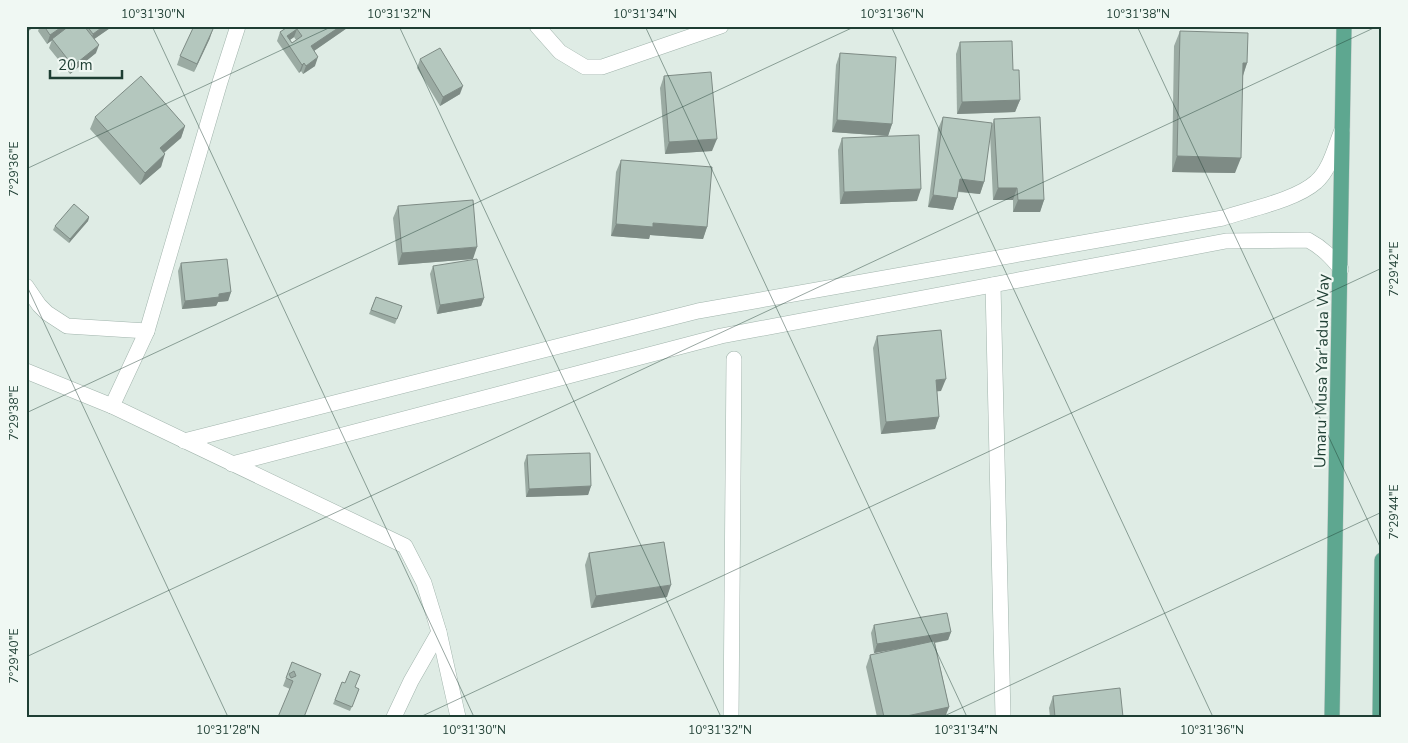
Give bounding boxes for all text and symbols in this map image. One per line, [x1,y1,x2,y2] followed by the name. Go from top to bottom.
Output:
[121,6,185,22] text: 10°31'30"N
[367,6,431,22] text: 10°31'32"N
[613,6,677,22] text: 10°31'34"N
[860,6,924,22] text: 10°31'36"N
[1106,6,1170,22] text: 10°31'38"N
[50,48,122,80] scale bar
[58,55,93,75] text: 20 m
[6,142,22,196] text: 7°29'36"E
[1386,242,1402,296] text: 7°29'42"E
[1309,273,1335,468] street label: Umaru Musa Yar'adua Way
[6,386,22,440] text: 7°29'38"E
[1386,485,1402,539] text: 7°29'44"E
[6,629,22,683] text: 7°29'40"E
[196,722,260,738] text: 10°31'28"N
[442,722,506,738] text: 10°31'30"N
[688,722,752,738] text: 10°31'32"N
[934,722,998,738] text: 10°31'34"N
[1180,722,1244,738] text: 10°31'36"N

